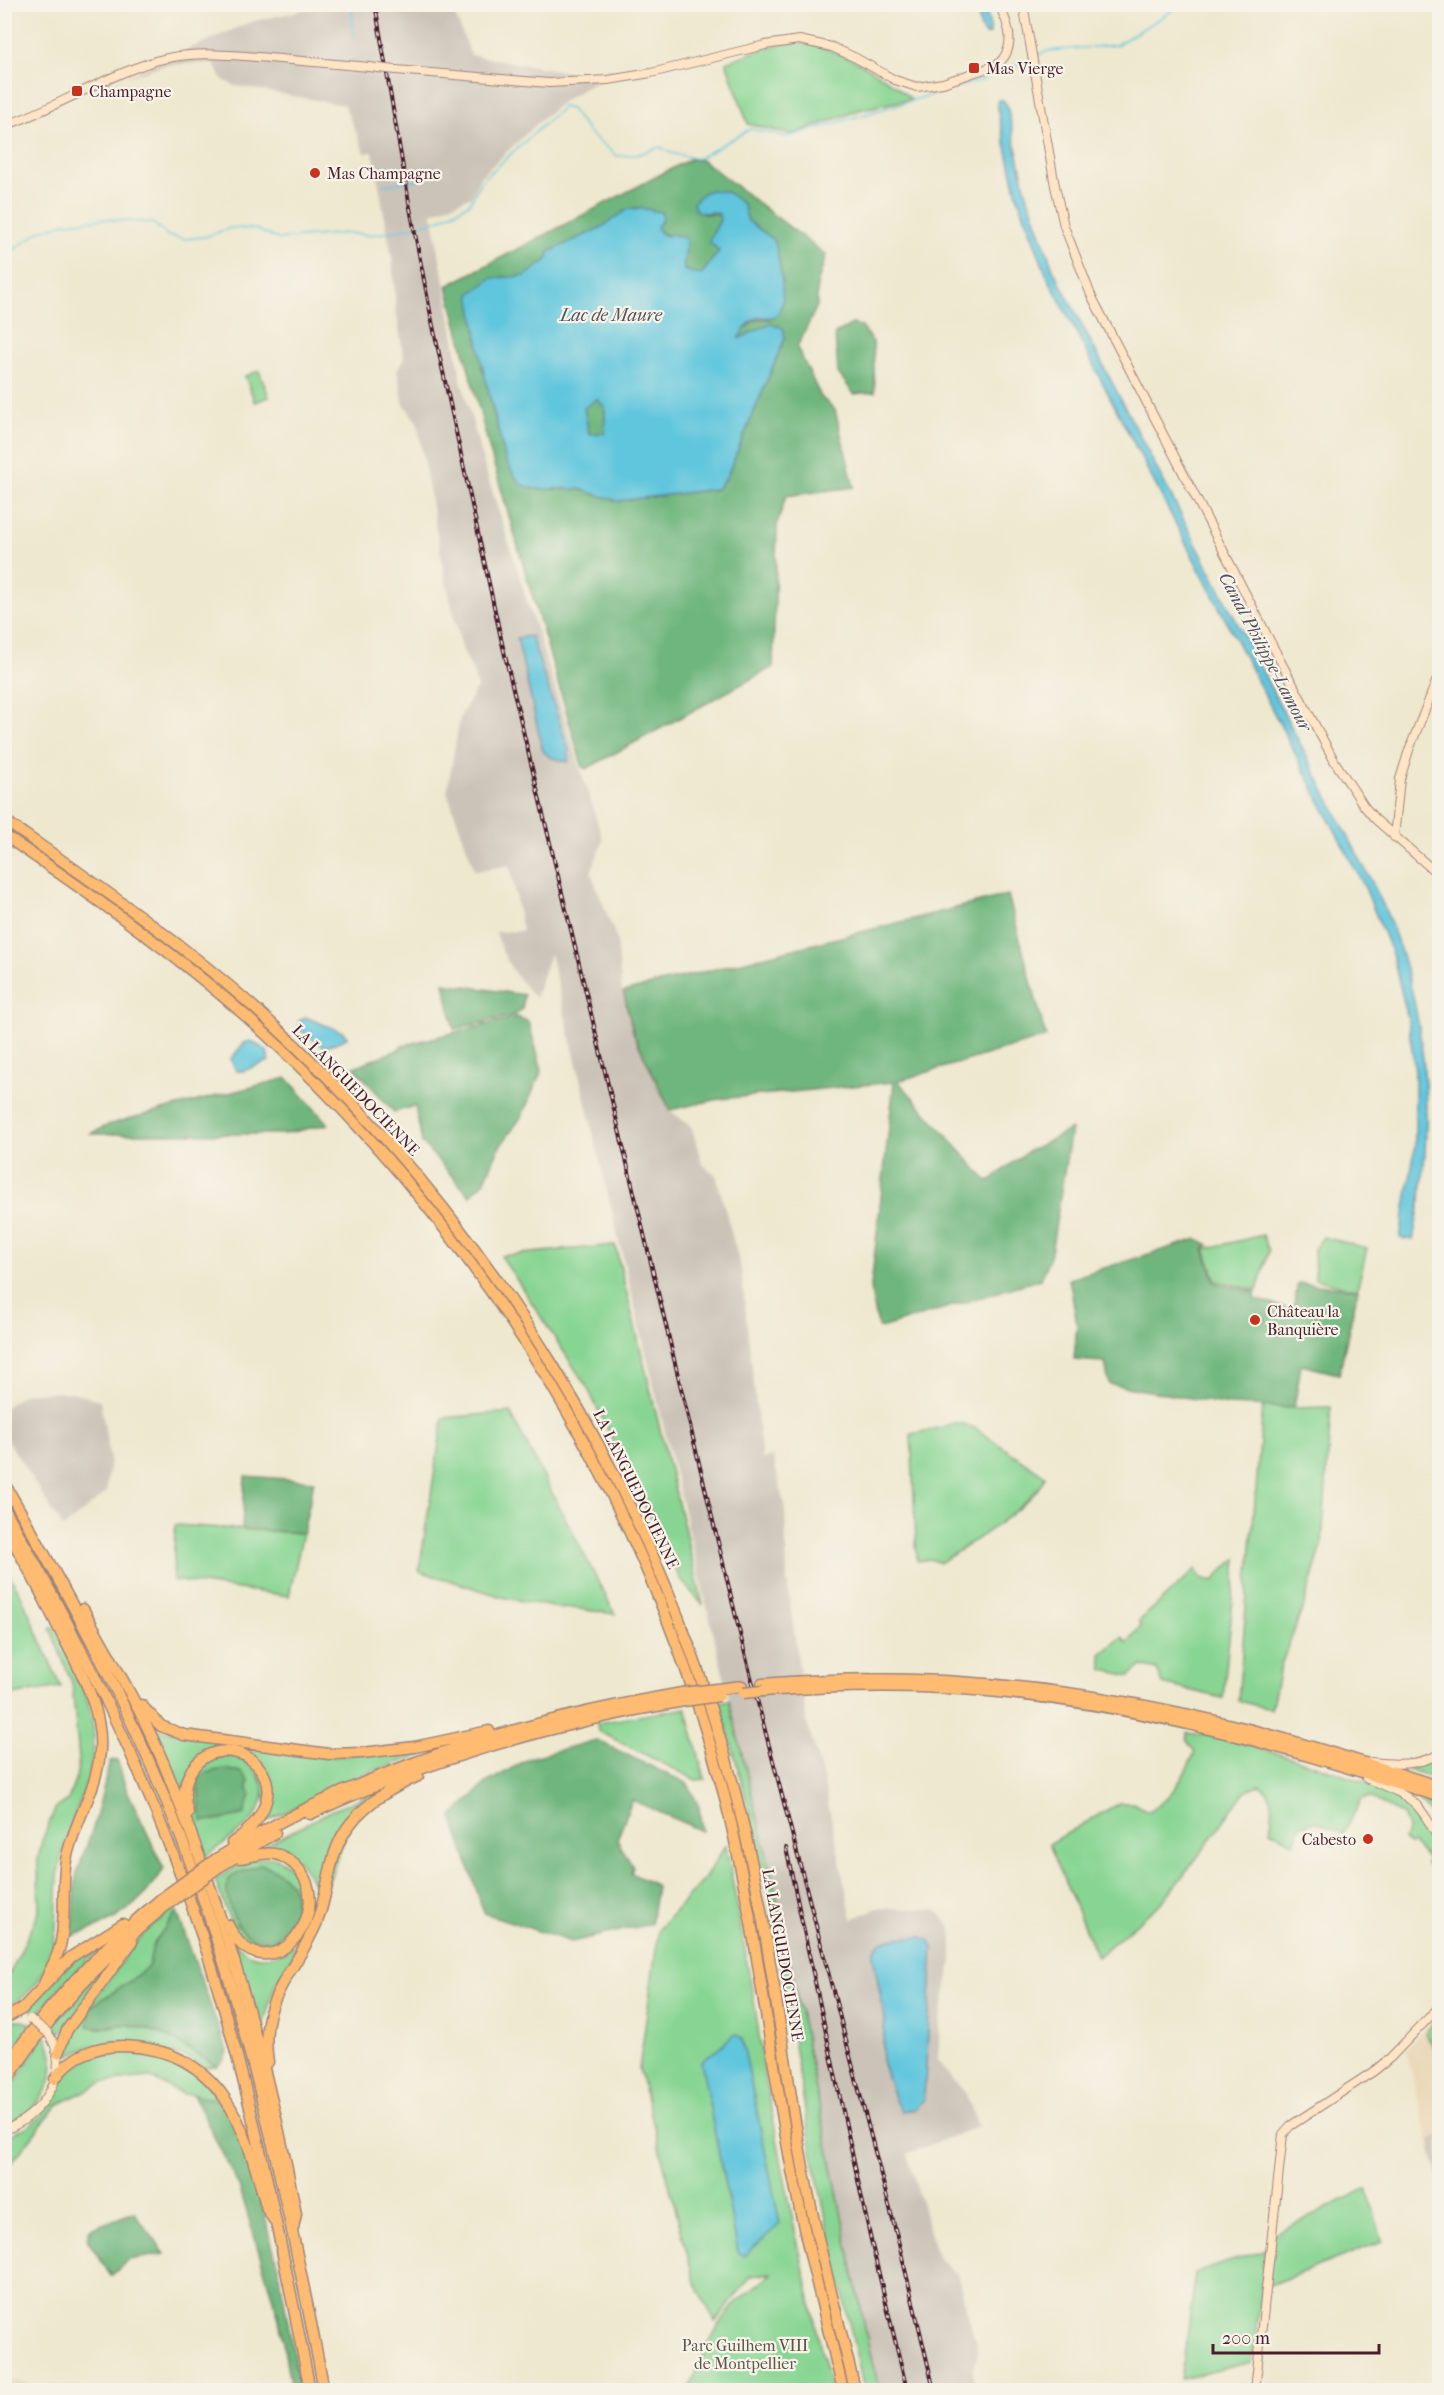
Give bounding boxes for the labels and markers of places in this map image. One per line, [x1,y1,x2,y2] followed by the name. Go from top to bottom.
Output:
[986,59,1064,78] place label: Mas Vierge
[967,61,981,75] marker: Mas Vierge
[89,82,171,101] place label: Champagne
[70,84,84,98] marker: Champagne
[327,164,441,183] place label: Mas Champagne
[308,166,322,180] marker: Mas Champagne
[1267,1302,1340,1339] place label: Château la Banquière
[1248,1313,1262,1327] marker: Château la Banquière
[1302,1830,1356,1849] place label: Cabesto
[1361,1832,1375,1846] marker: Cabesto

